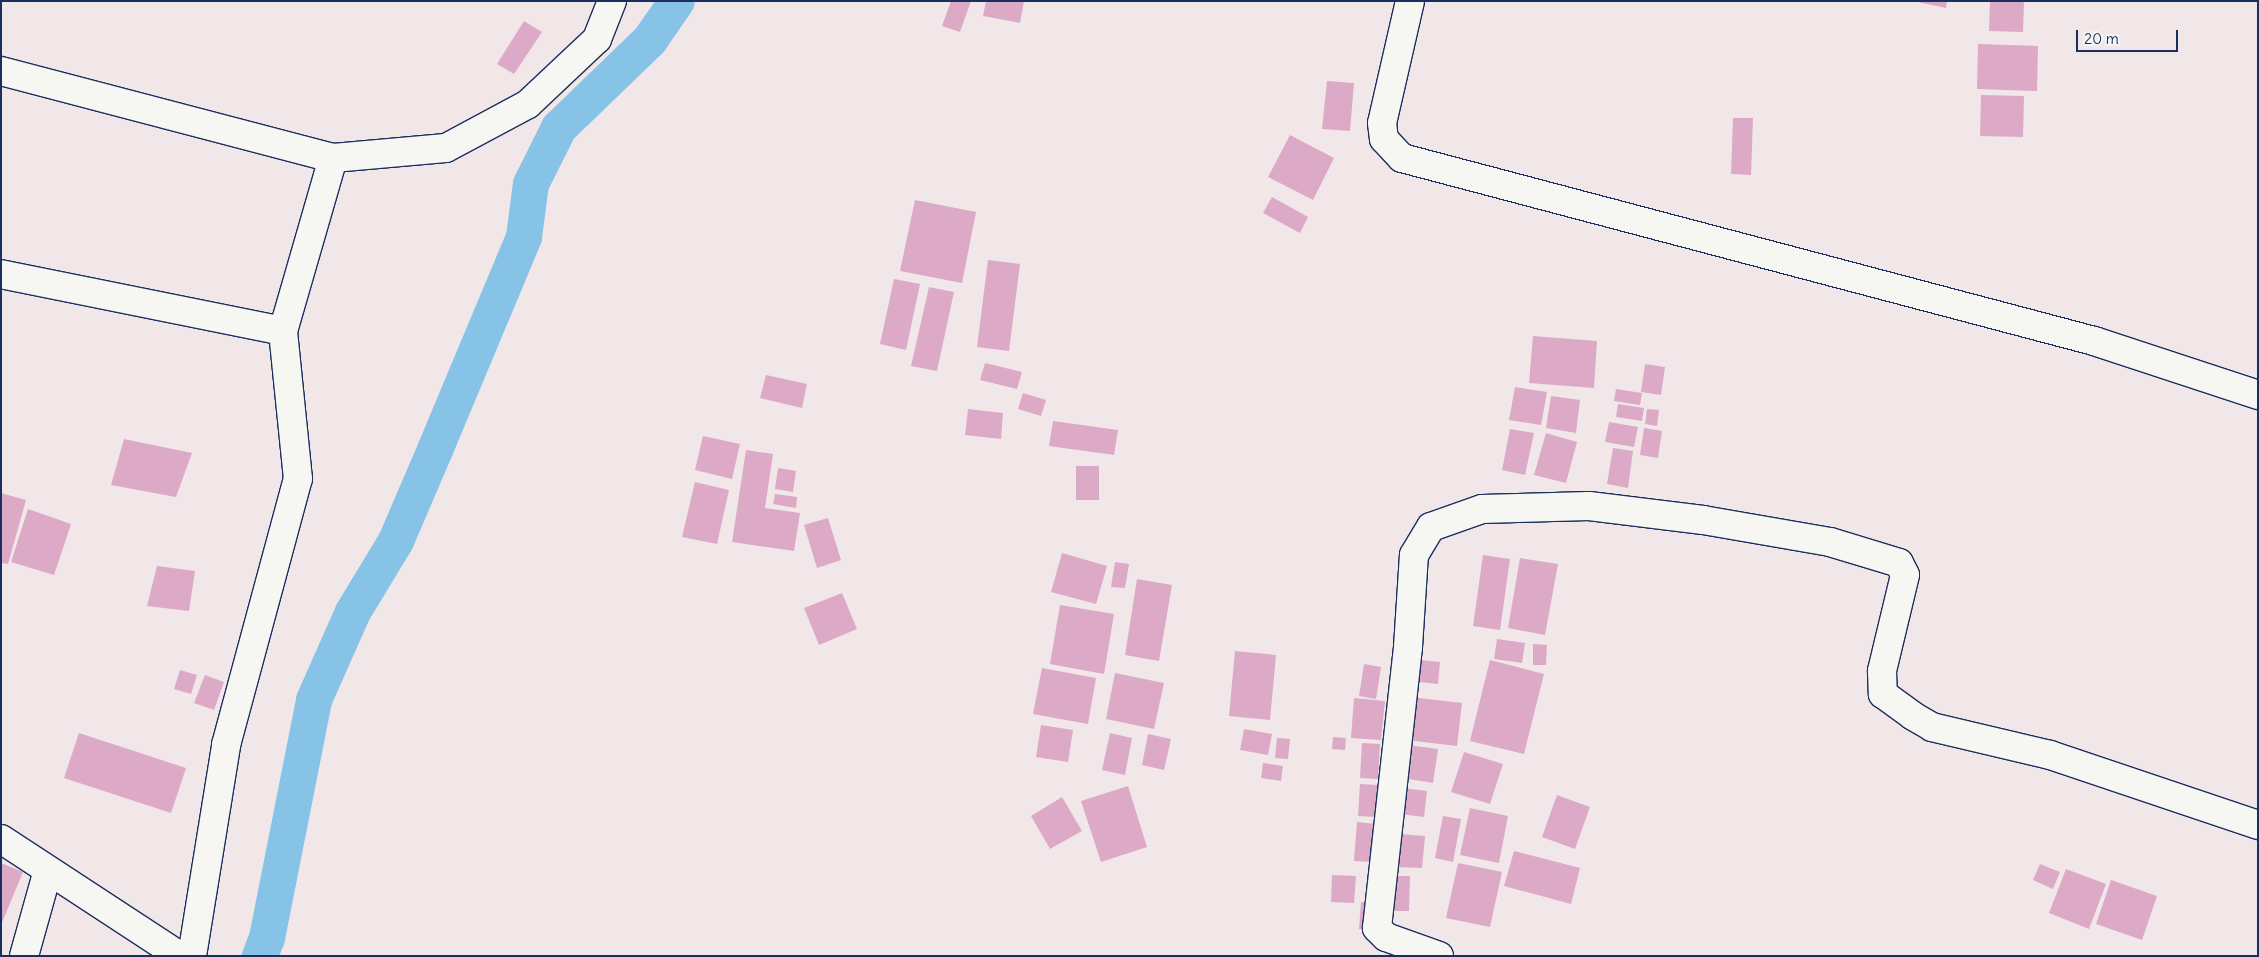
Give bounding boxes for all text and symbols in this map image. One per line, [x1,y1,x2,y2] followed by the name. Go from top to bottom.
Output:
[2079,20,2182,52] scale bar
[2084,29,2119,48] text: 20 m

